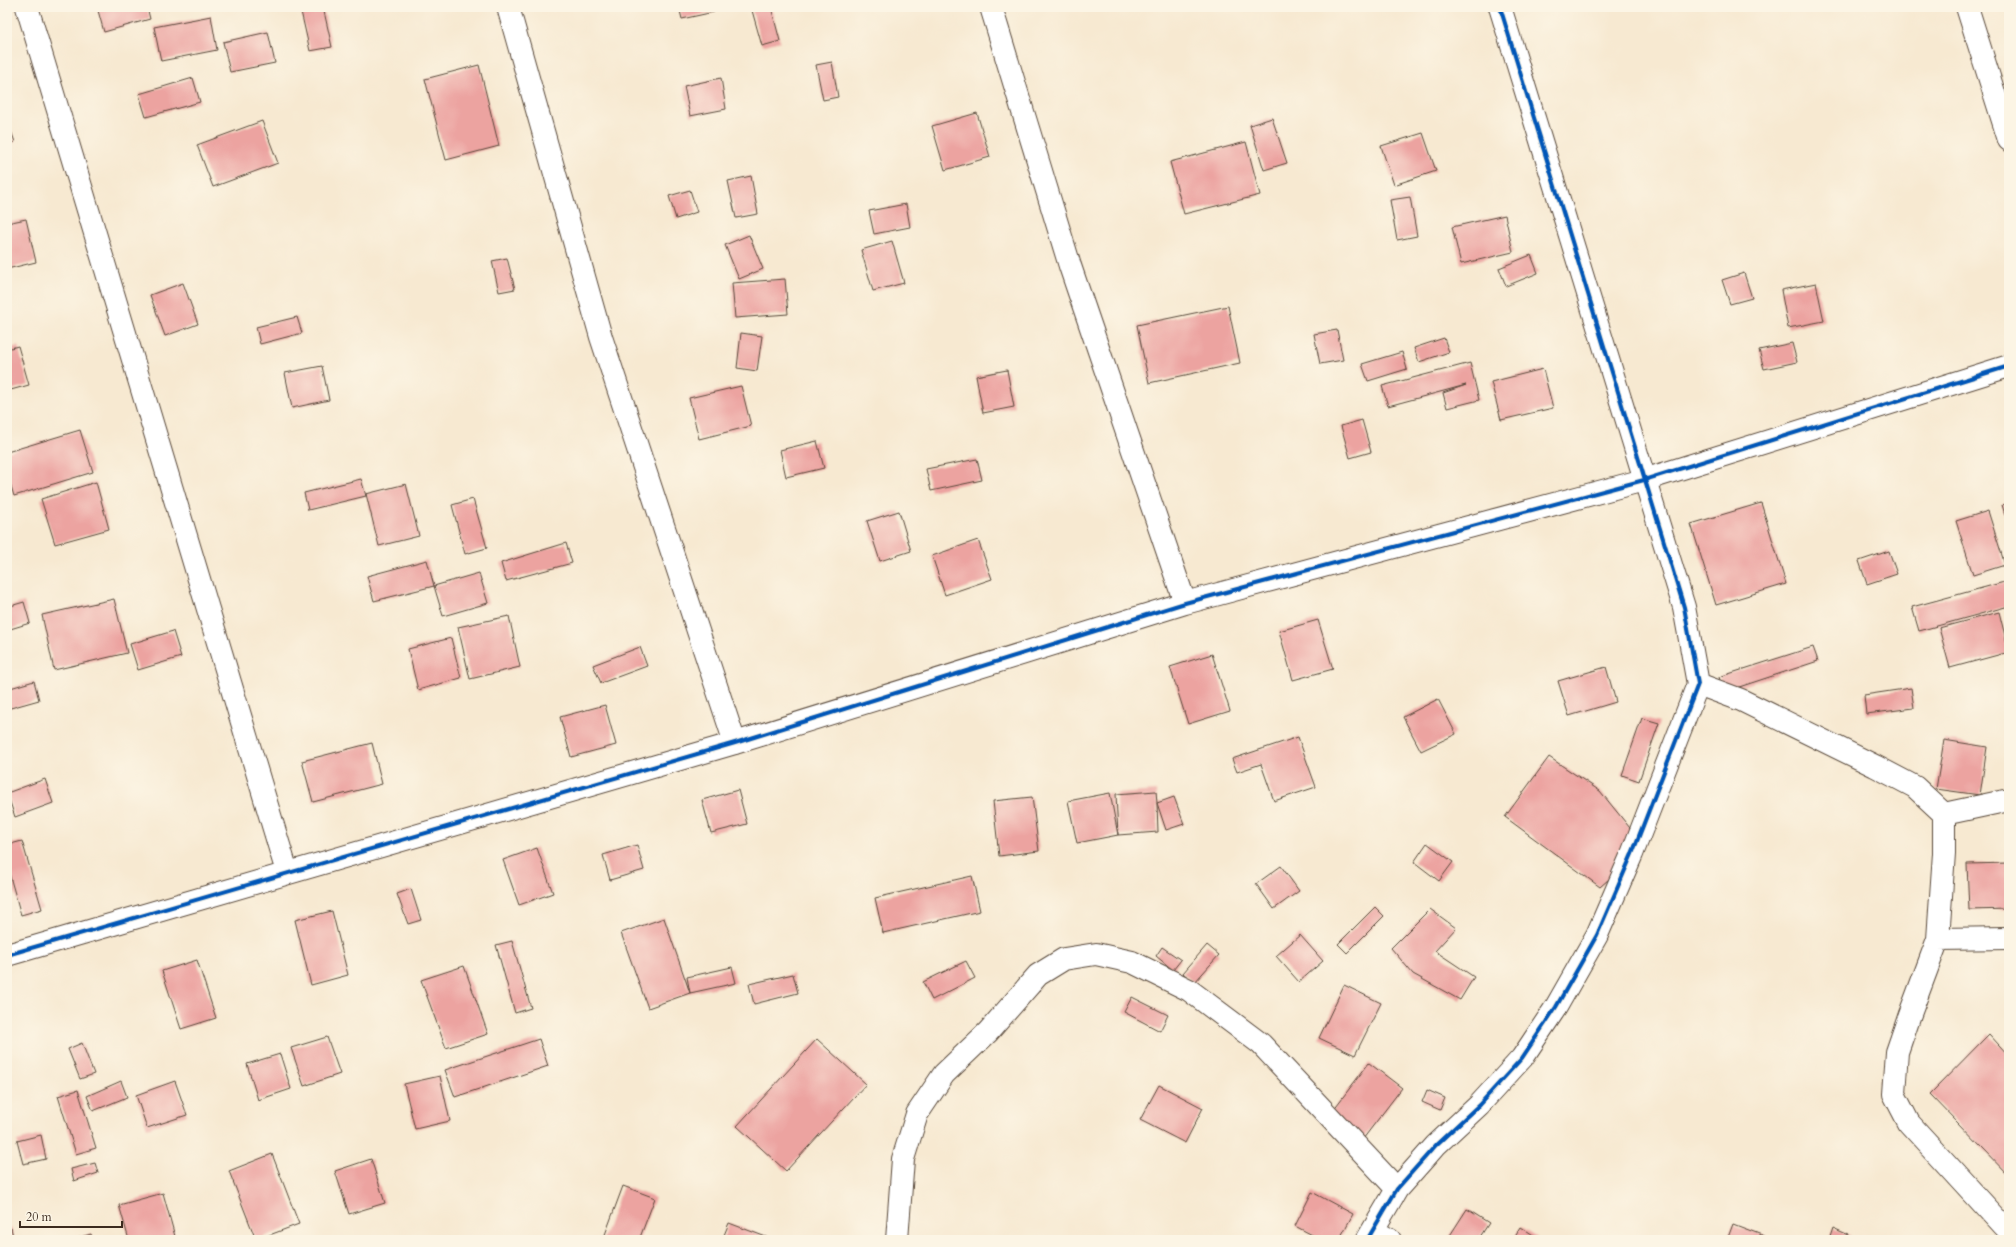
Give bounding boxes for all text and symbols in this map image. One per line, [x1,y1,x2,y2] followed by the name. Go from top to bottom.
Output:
[20,1203,122,1229] scale bar
[26,1209,53,1225] text: 20 m

